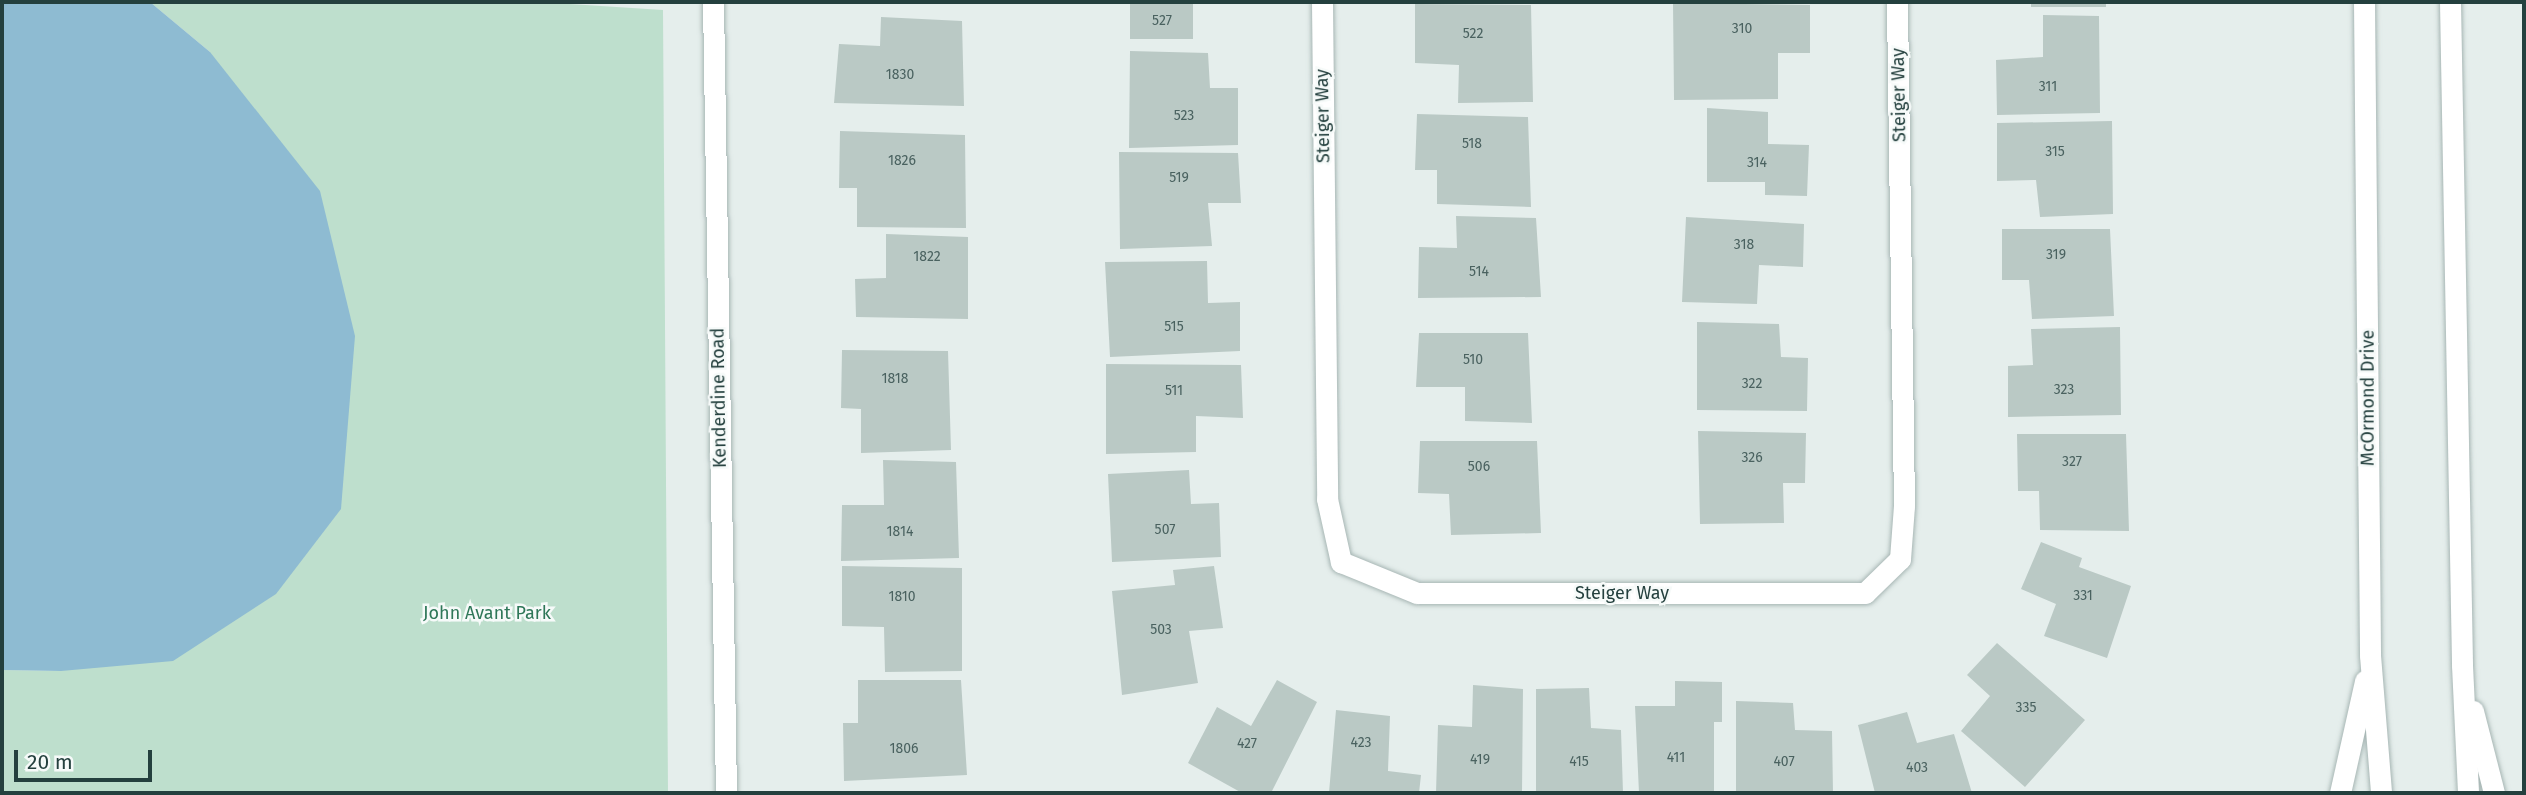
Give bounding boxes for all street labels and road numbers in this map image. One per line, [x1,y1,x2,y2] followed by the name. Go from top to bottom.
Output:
[1887,48,1911,142] street label: Steiger Way
[1311,69,1335,163] street label: Steiger Way
[707,328,731,468] street label: Kenderdine Road
[2357,330,2379,466] street label: McOrmond Drive
[1575,582,1669,604] street label: Steiger Way

